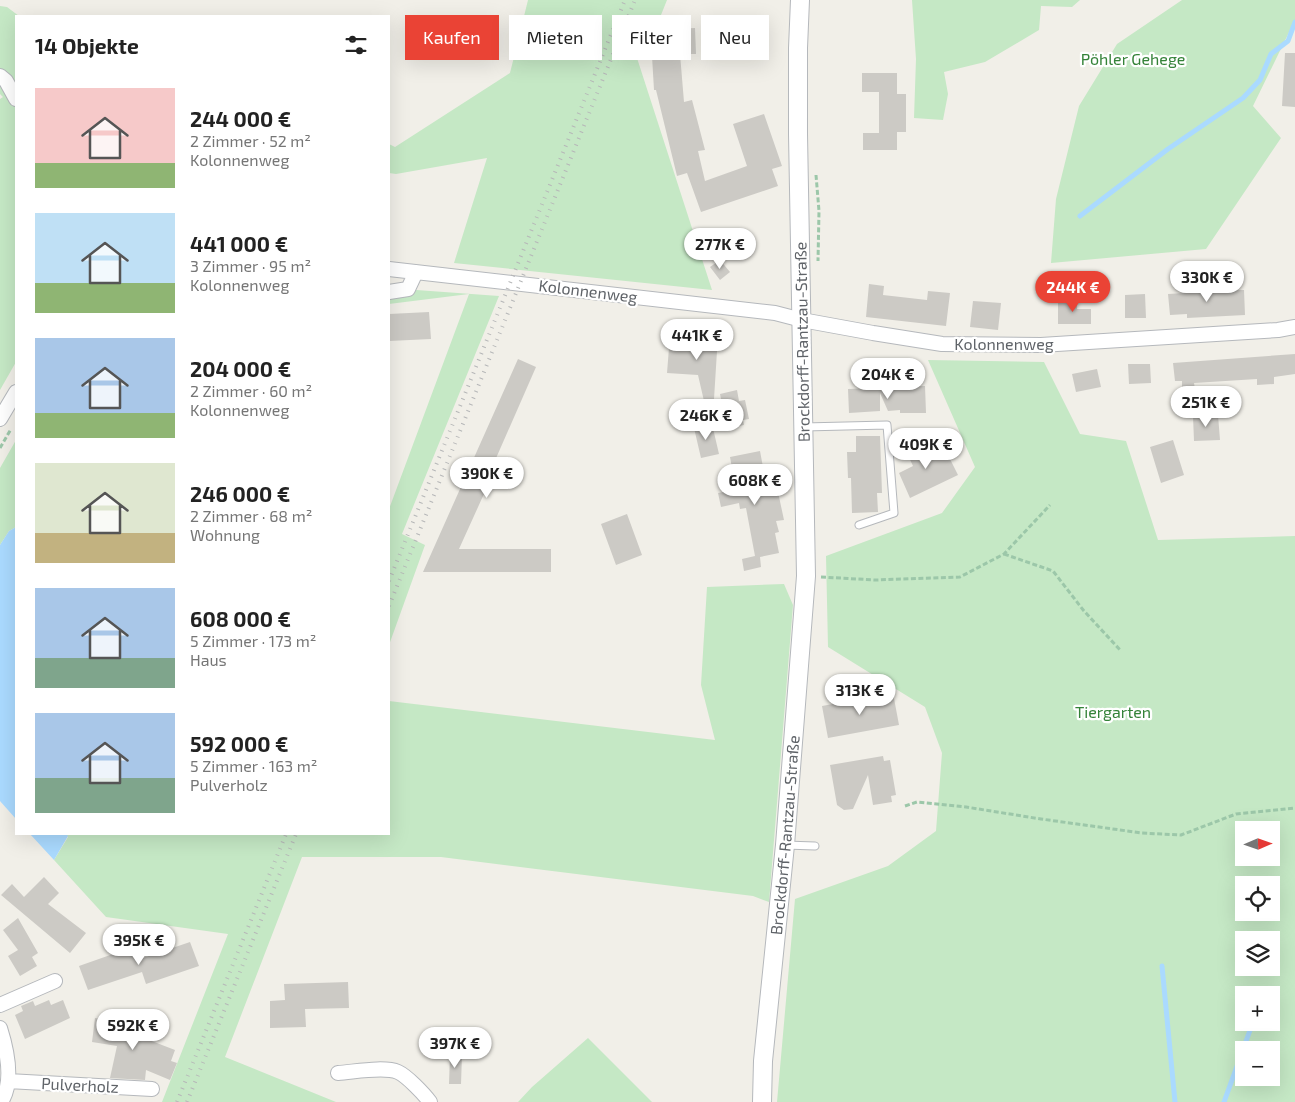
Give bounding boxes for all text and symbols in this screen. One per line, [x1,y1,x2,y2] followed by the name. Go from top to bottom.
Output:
[405,15,499,60] chip: Kaufen
[509,15,602,60] chip: Mieten
[612,15,691,60] chip: Filter
[701,15,769,60] chip: Neu
[342,31,370,59] icon: filters
[35,33,139,58] text: 14 Objekte
[1081,49,1185,68] park label: Pöhler Gehege
[190,106,291,131] text: 244 000 €
[75,108,135,168] icon: home
[190,131,311,150] text: 2 Zimmer · 52 m²
[190,150,289,169] text: Kolonnenweg
[679,228,761,270] pin: 277K €
[190,231,288,256] text: 441 000 €
[75,233,135,293] icon: home
[695,234,745,253] text: 277K €
[790,242,813,442] street label: Brockdorff-Rantzau-Straße
[190,256,311,275] text: 3 Zimmer · 95 m²
[1166,260,1248,303] pin: 330K €
[1181,267,1233,286] text: 330K €
[1032,270,1114,313] pin: 244K €
[190,275,289,294] text: Kolonnenweg
[538,275,639,306] street label: Kolonnenweg
[1046,277,1100,296] text: 244K €
[656,318,738,361] pin: 441K €
[671,325,723,344] text: 441K €
[954,334,1054,353] street label: Kolonnenweg
[190,356,291,381] text: 204 000 €
[75,358,135,418] icon: home
[847,358,929,400] pin: 204K €
[861,364,915,383] text: 204K €
[190,381,312,400] text: 2 Zimmer · 60 m²
[1165,386,1247,428] pin: 251K €
[1182,392,1230,411] text: 251K €
[665,398,747,441] pin: 246K €
[190,400,289,419] text: Kolonnenweg
[680,405,732,424] text: 246K €
[885,428,967,470] pin: 409K €
[899,434,953,453] text: 409K €
[446,456,528,499] pin: 390K €
[461,463,513,482] text: 390K €
[714,464,796,506] pin: 608K €
[728,470,782,489] text: 608K €
[190,481,290,506] text: 246 000 €
[75,483,135,543] icon: home
[190,506,312,525] text: 2 Zimmer · 68 m²
[190,525,260,544] text: Wohnung
[190,606,291,631] text: 608 000 €
[75,608,135,668] icon: home
[190,631,316,650] text: 5 Zimmer · 173 m²
[190,650,227,669] text: Haus
[819,674,901,716] pin: 313K €
[836,680,884,699] text: 313K €
[1075,702,1151,721] park label: Tiergarten
[190,731,289,756] text: 592 000 €
[75,733,135,793] icon: home
[766,734,803,936] street label: Brockdorff-Rantzau-Straße
[190,756,317,775] text: 5 Zimmer · 163 m²
[190,775,268,794] text: Pulverholz
[1235,821,1280,866] north arrow
[1235,821,1280,1086] map controls
[1235,876,1280,921] button: locate
[98,924,180,966] pin: 395K €
[113,930,165,949] text: 395K €
[1235,931,1280,976] button: layers
[1235,986,1280,1031] button: +
[92,1008,174,1051] pin: 592K €
[107,1015,159,1034] text: 592K €
[414,1026,496,1069] pin: 397K €
[430,1033,480,1052] text: 397K €
[1235,1041,1280,1086] button: −
[41,1073,119,1096] street label: Pulverholz

